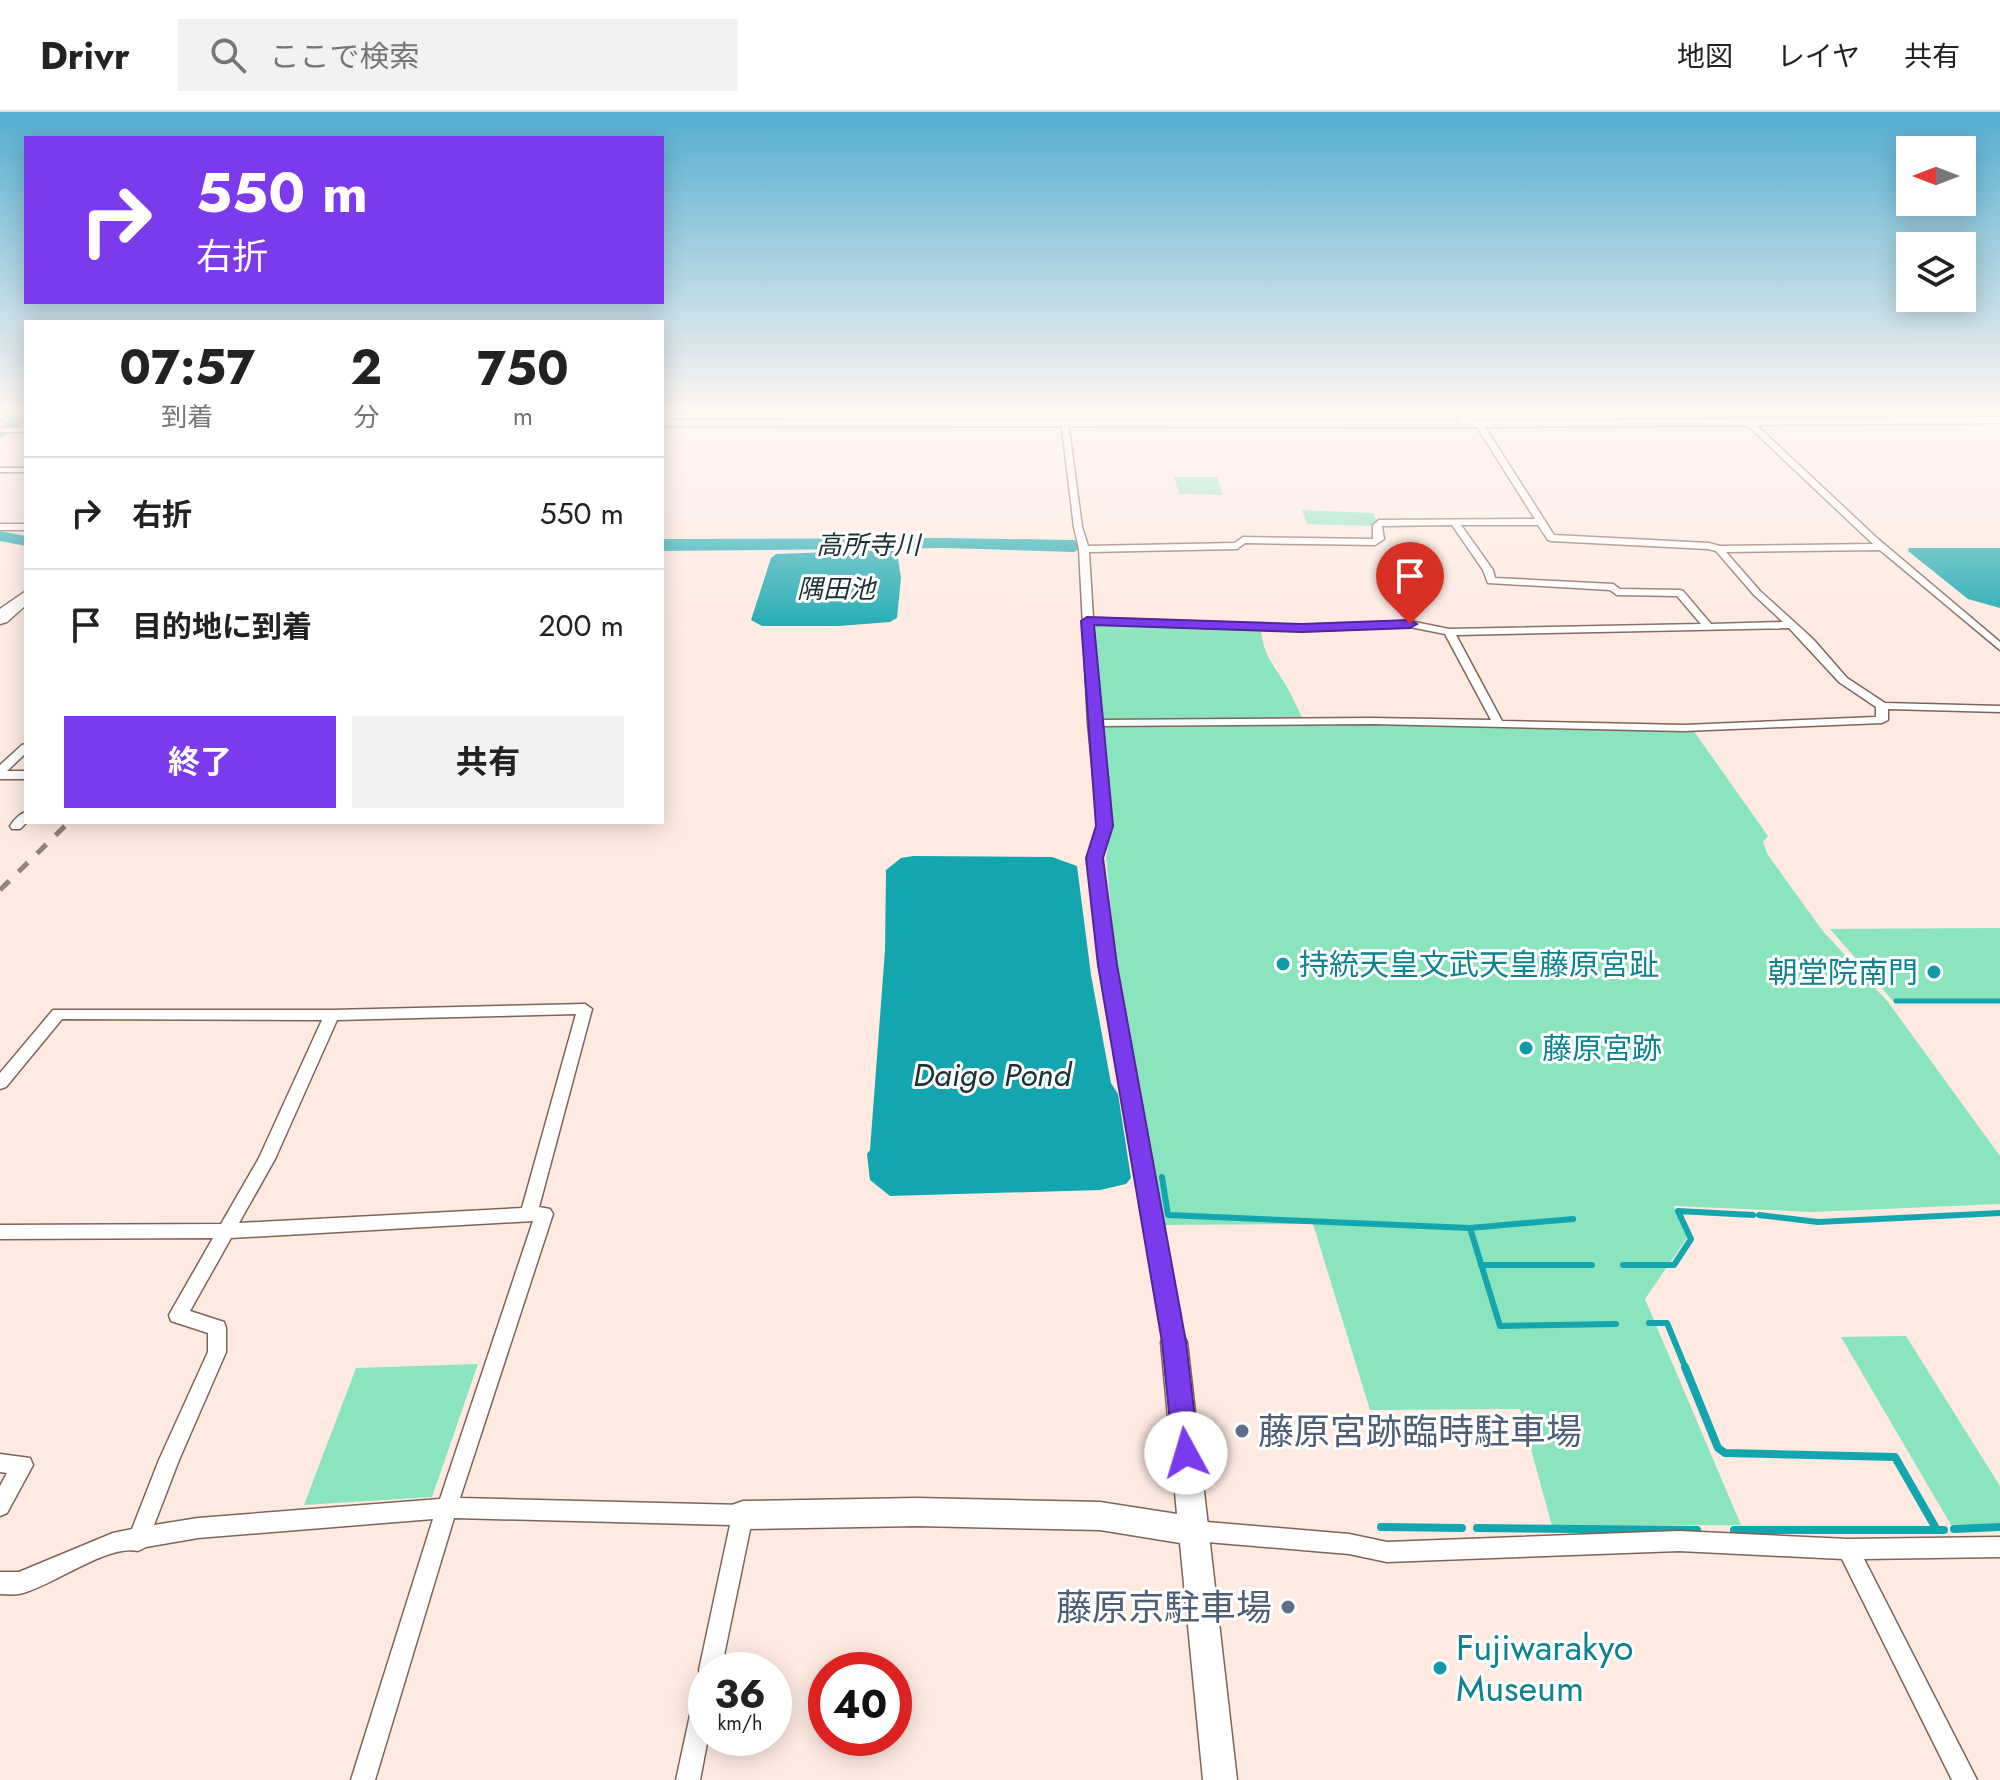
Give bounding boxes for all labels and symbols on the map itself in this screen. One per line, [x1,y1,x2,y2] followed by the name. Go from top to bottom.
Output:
[1896,136,1976,216] north arrow
[816,526,923,564] water label: 高所寺川
[1376,542,1444,624] pin
[797,570,878,608] water label: 隅田池
[1299,943,1659,986] place label: 持統天皇文武天皇藤原宮趾
[1768,951,1918,994] place label: 朝堂院南門
[1274,955,1292,973] marker: 持統天皇文武天皇藤原宮趾
[1925,963,1943,981] marker: 朝堂院南門
[1542,1027,1662,1070] place label: 藤原宮跡
[1517,1039,1535,1057] marker: 藤原宮跡
[913,1052,1072,1098] water label: Daigo Pond
[1258,1405,1582,1457] place label: 藤原宮跡臨時駐車場
[1144,1411,1228,1495] position arrow
[1233,1422,1251,1440] marker: 藤原宮跡臨時駐車場
[1056,1581,1272,1633] place label: 藤原京駐車場
[1279,1598,1297,1616] marker: 藤原京駐車場
[1456,1621,1633,1714] place label: Fujiwarakyo Museum
[808,1652,912,1756] speed limit sign: 40
[1431,1659,1449,1677] marker: Fujiwarakyo Museum

